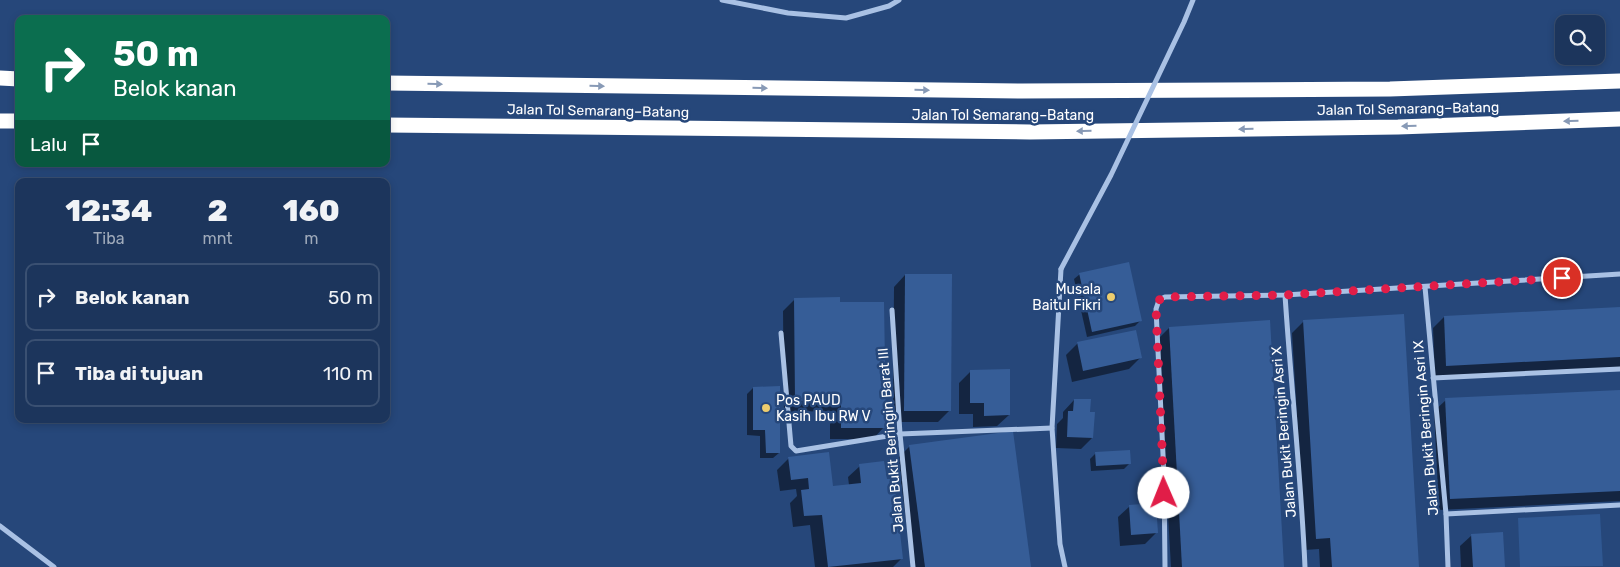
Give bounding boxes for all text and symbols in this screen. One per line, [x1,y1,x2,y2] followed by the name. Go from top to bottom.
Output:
[1555,15,1605,65] map controls
[1555,15,1605,65] button: search
[113,33,199,75] text: 50 m
[30,35,95,100] icon: right
[113,75,237,102] text: Belok kanan
[427,80,443,88] one-way arrow
[590,82,606,90] one-way arrow
[752,84,768,92] one-way arrow
[915,86,931,94] one-way arrow
[1317,99,1499,119] street label: Jalan Tol Semarang–Batang
[507,101,689,121] street label: Jalan Tol Semarang–Batang
[912,107,1094,124] street label: Jalan Tol Semarang–Batang
[1563,117,1579,125] one-way arrow
[1401,123,1417,131] one-way arrow
[1238,125,1254,133] one-way arrow
[1076,127,1092,135] one-way arrow
[77,130,105,158] icon: arrive
[30,133,67,156] text: Lalu
[65,193,152,229] text: 12:34
[207,193,228,229] text: 2
[283,193,340,229] text: 160
[93,229,125,248] text: Tiba
[203,229,233,248] text: mnt
[304,229,318,248] text: m
[1541,257,1583,299] pin
[1548,264,1576,292] icon: arrive
[1032,281,1101,314] place label: Musala Baitul Fikri
[32,283,60,311] icon: right
[75,286,190,309] text: Belok kanan
[328,286,373,309] text: 50 m
[1105,291,1117,303] marker: Musala Baitul Fikri
[1410,340,1442,516] street label: Jalan Bukit Beringin Asri IX
[1268,345,1300,518] street label: Jalan Bukit Beringin Asri X
[874,347,908,533] street label: Jalan Bukit Beringin Barat III
[32,359,60,387] icon: arrive
[75,362,203,385] text: Tiba di tujuan
[323,362,373,385] text: 110 m
[776,392,871,425] place label: Pos PAUD Kasih Ibu RW V
[760,402,772,414] marker: Pos PAUD Kasih Ibu RW V
[1137,466,1189,518] position arrow

